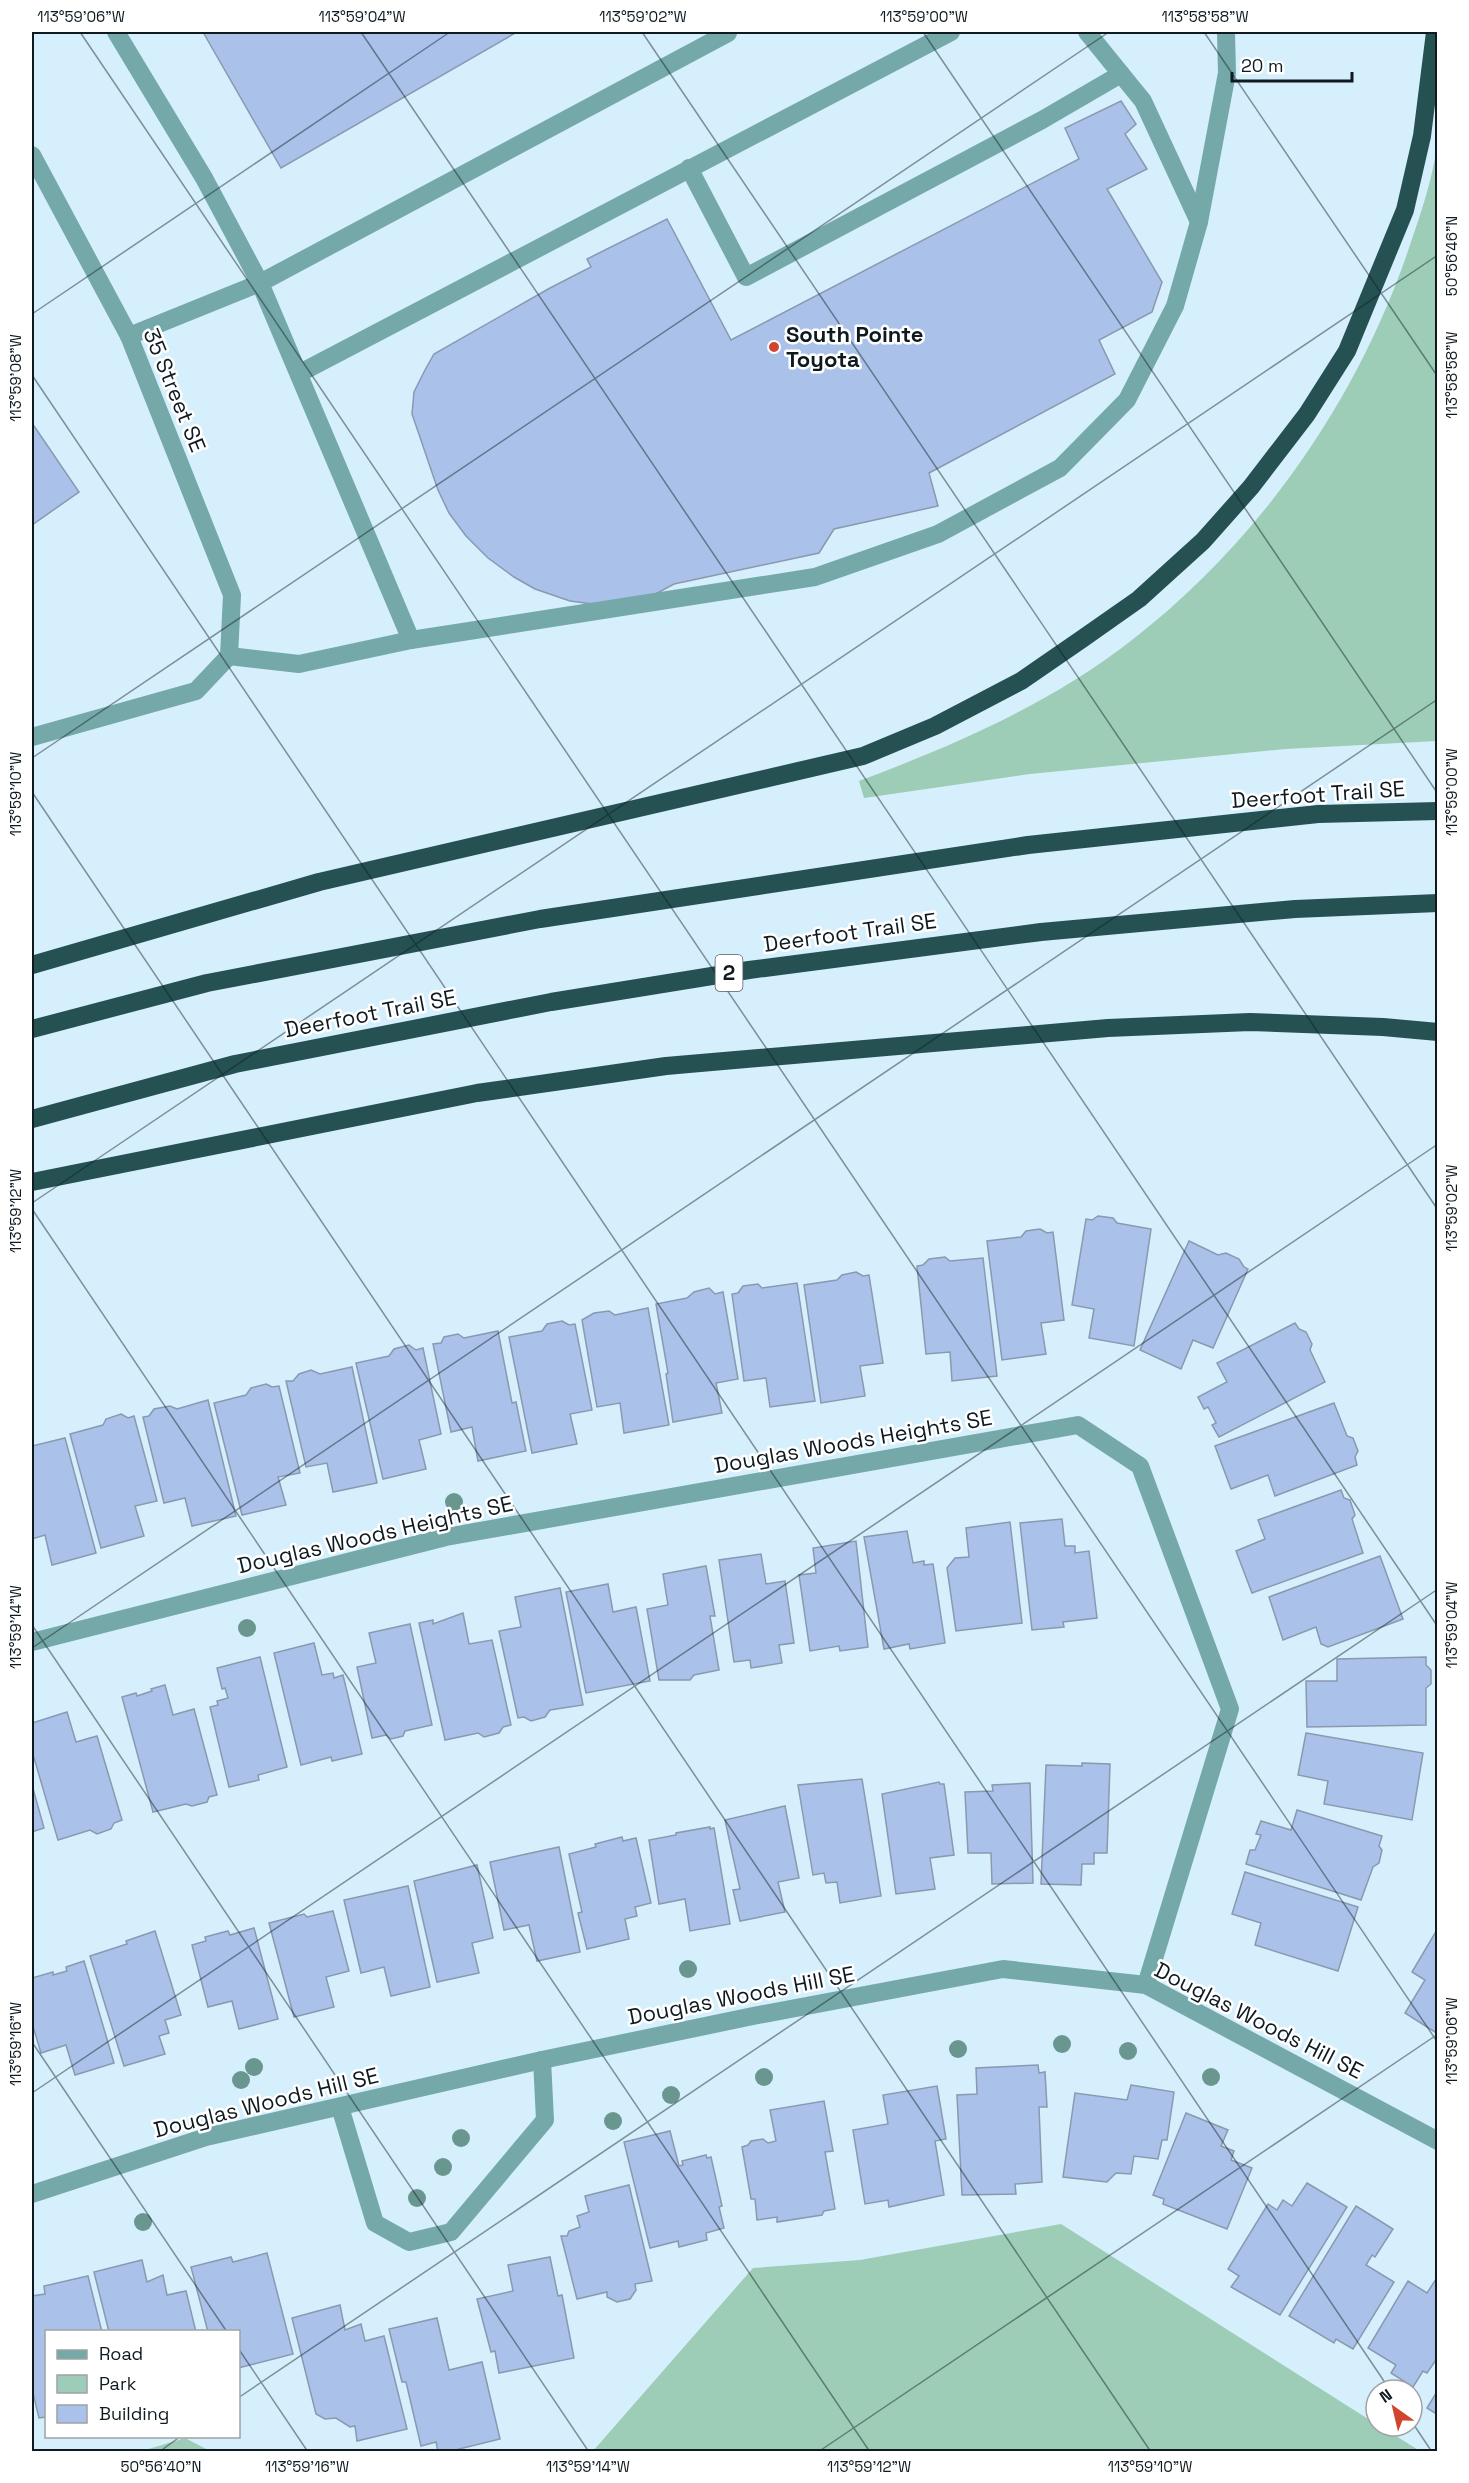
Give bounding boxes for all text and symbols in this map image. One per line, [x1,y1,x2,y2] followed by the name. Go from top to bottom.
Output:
[37,7,125,26] text: 113°59'06"W
[318,7,406,26] text: 113°59'04"W
[599,7,687,26] text: 113°59'02"W
[880,7,968,26] text: 113°59'00"W
[1161,7,1249,26] text: 113°58'58"W
[1232,45,1352,83] scale bar
[1241,54,1284,77] text: 20 m
[1442,216,1461,296] text: 50°56'46"N
[786,320,923,373] place label: South Pointe Toyota
[138,324,212,456] street label: 35 Street SE
[1442,331,1461,419] text: 113°58'58"W
[6,334,25,422] text: 113°59'08"W
[767,340,781,354] marker: South Pointe Toyota
[1442,748,1461,836] text: 113°59'00"W
[6,752,25,836] text: 113°59'10"W
[1230,774,1406,814] street label: Deerfoot Trail SE
[762,906,938,958] street label: Deerfoot Trail SE
[716,955,742,991] road number: 2
[282,983,458,1043] street label: Deerfoot Trail SE
[1442,1164,1461,1252] text: 113°59'02"W
[6,1169,25,1253] text: 113°59'12"W
[712,1403,994,1479] street label: Douglas Woods Heights SE
[235,1489,515,1579] street label: Douglas Woods Heights SE
[1442,1581,1461,1669] text: 113°59'04"W
[6,1585,25,1669] text: 113°59'14"W
[1150,1955,1368,2085] street label: Douglas Woods Hill SE
[625,1959,857,2031] street label: Douglas Woods Hill SE
[1442,1997,1461,2085] text: 113°59'06"W
[6,2002,25,2086] text: 113°59'16"W
[151,2061,381,2143] street label: Douglas Woods Hill SE
[45,2330,240,2438] legend
[99,2342,143,2365] text: Road
[99,2372,137,2395] text: Park
[1364,2378,1424,2438] north arrow
[1376,2384,1396,2408] text: N
[99,2402,169,2425] text: Building
[121,2457,201,2476] text: 50°56'40"N
[265,2457,349,2476] text: 113°59'16"W
[546,2457,630,2476] text: 113°59'14"W
[827,2457,911,2476] text: 113°59'12"W
[1108,2457,1192,2476] text: 113°59'10"W

